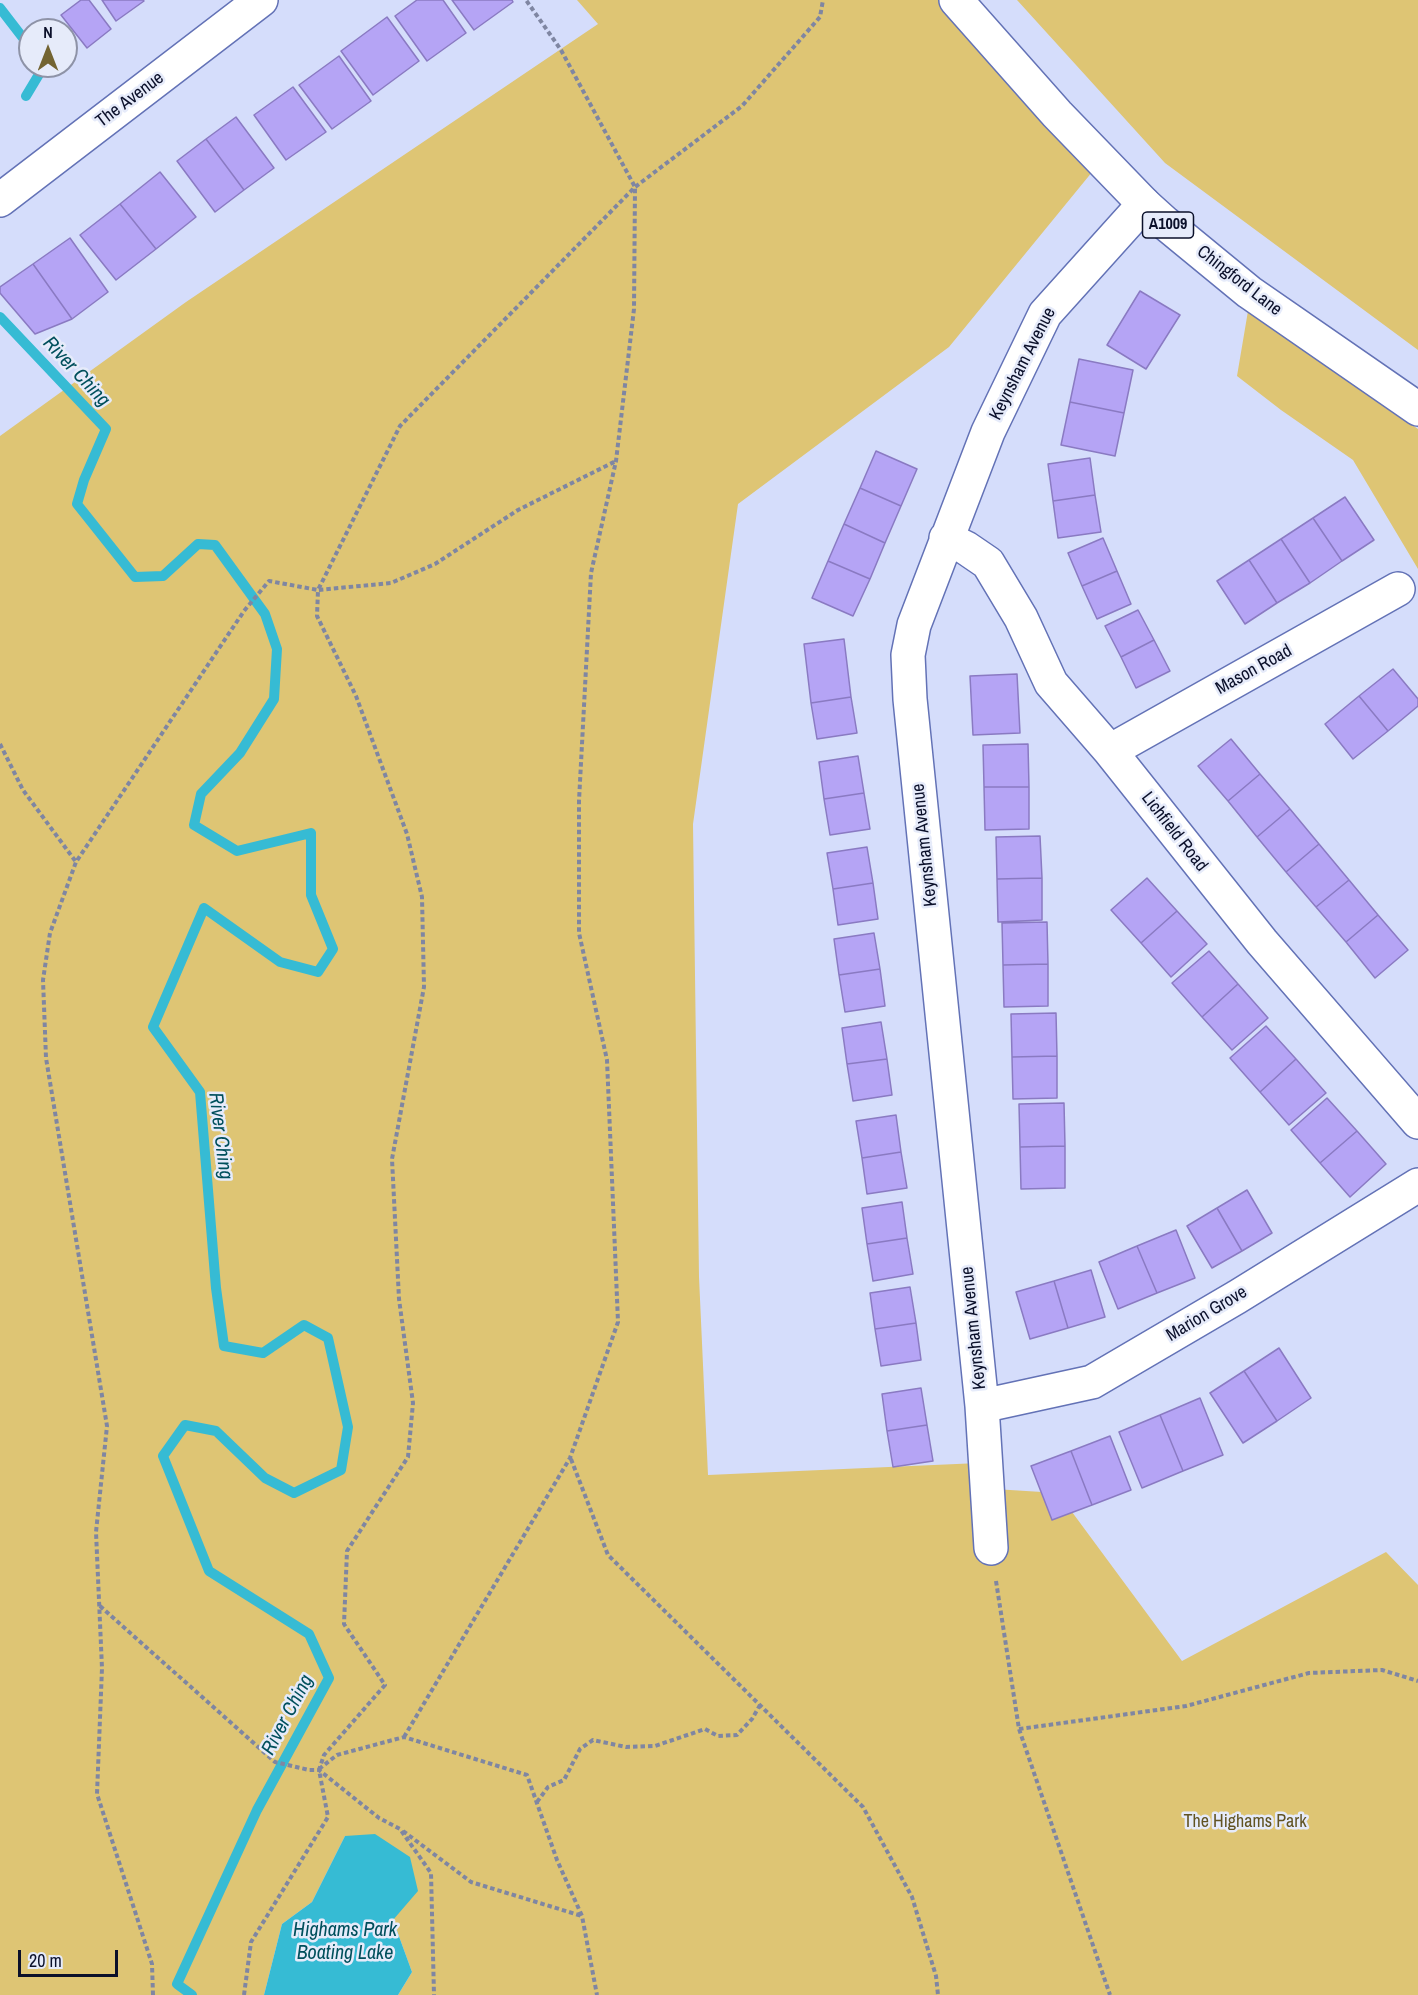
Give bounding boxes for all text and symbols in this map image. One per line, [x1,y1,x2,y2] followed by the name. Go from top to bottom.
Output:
[18,18,78,78] north arrow
[43,21,53,43] text: N
[92,67,168,133] street label: The Avenue
[1142,212,1194,238] road number: A1009
[1192,241,1286,321] street label: Chingford Lane
[985,304,1061,424] street label: Keynsham Avenue
[37,332,115,412] water label: River Ching
[1212,640,1296,700] street label: Mason Road
[908,782,942,908] street label: Keynsham Avenue
[1136,788,1212,876] street label: Lichfield Road
[203,1091,237,1181] water label: River Ching
[957,1265,991,1391] street label: Keynsham Avenue
[1163,1282,1251,1346] street label: Marion Grove
[257,1671,319,1759] water label: River Ching
[1183,1811,1307,1833] park label: The Highams Park
[293,1919,397,1966] water label: Highams Park Boating Lake
[21,1938,122,1976] scale bar
[29,1948,62,1973] text: 20 m

